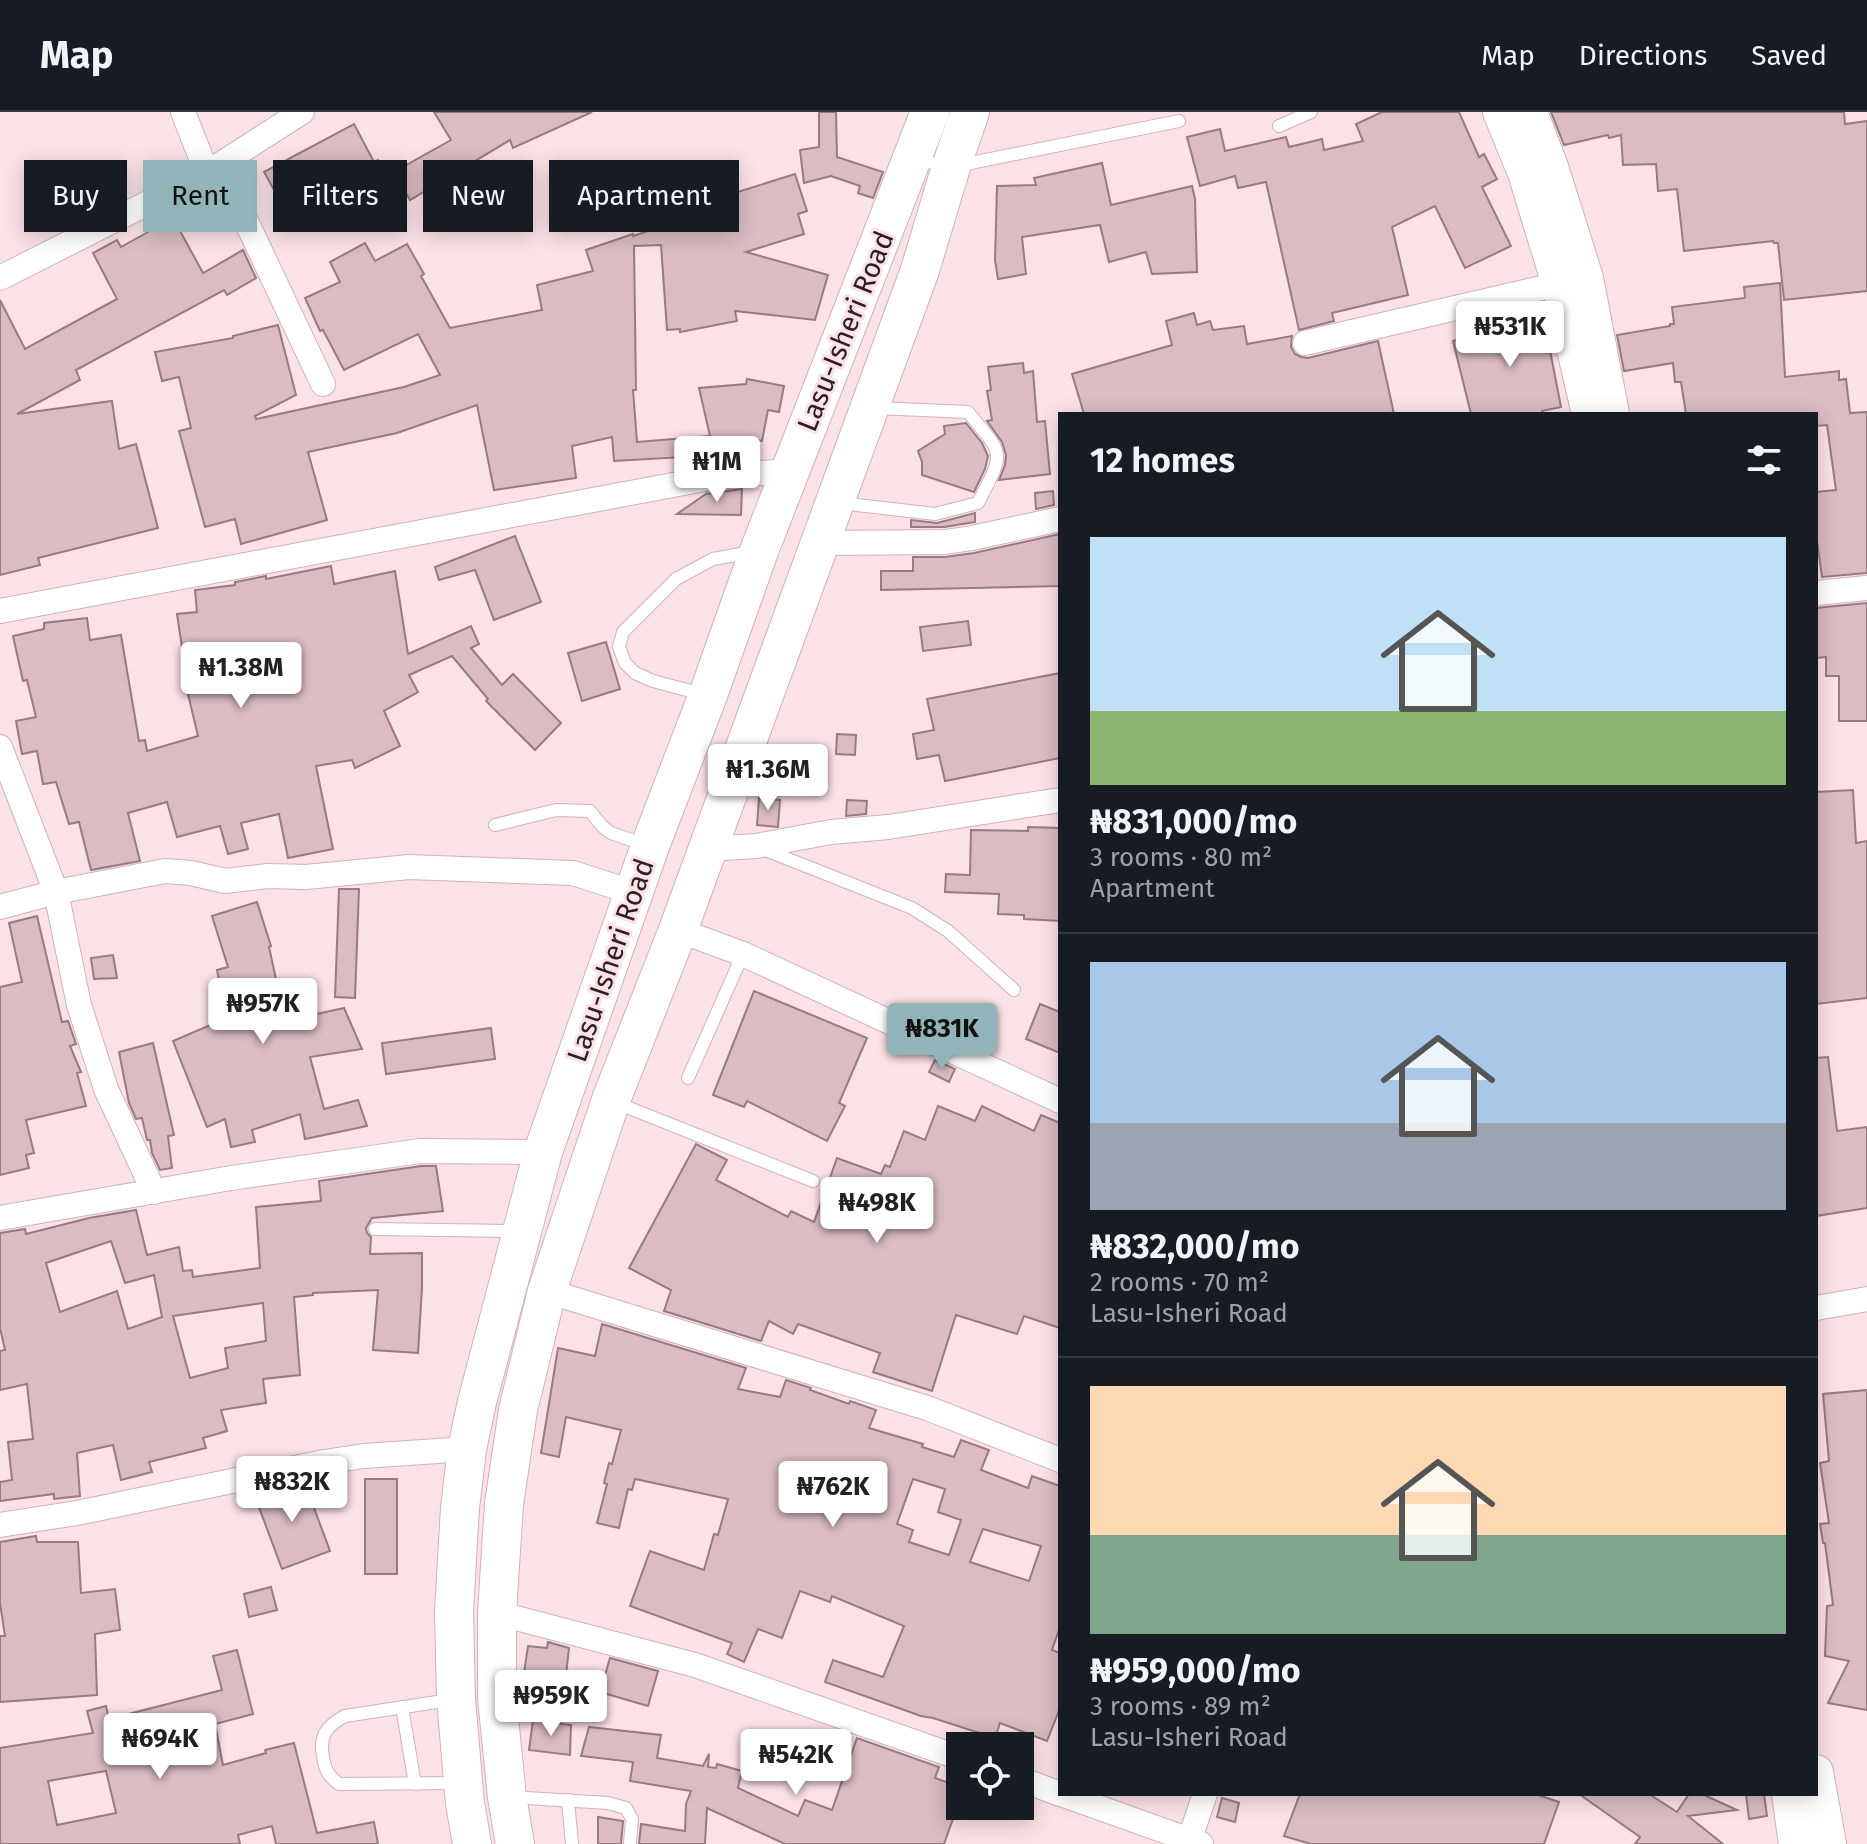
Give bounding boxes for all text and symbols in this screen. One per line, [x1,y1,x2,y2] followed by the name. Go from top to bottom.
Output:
[40,32,113,78] text: Map
[1481,39,1535,72] text: Map
[1579,39,1707,72] text: Directions
[1751,39,1827,72] text: Saved
[24,160,127,232] chip: Buy
[143,160,257,232] chip: Rent
[273,160,407,232] chip: Filters
[423,160,533,232] chip: New
[549,160,739,232] chip: Apartment
[790,226,901,436] street label: Lasu-Isheri Road
[1454,301,1566,369] pin: ₦531K
[1474,311,1546,342] text: ₦531K
[678,436,756,504] pin: ₦1M
[1742,438,1786,482] icon: filters
[1090,440,1235,481] text: 12 homes
[692,446,742,477] text: ₦1M
[1366,589,1510,733] icon: home
[176,642,306,710] pin: ₦1.38M
[199,652,283,683] text: ₦1.38M
[703,744,833,812] pin: ₦1.36M
[726,754,810,785] text: ₦1.36M
[1090,801,1297,842] text: ₦831,000/mo
[1090,842,1272,873] text: 3 rooms · 80 m²
[560,854,661,1066] street label: Lasu-Isheri Road
[1090,873,1215,904] text: Apartment
[207,978,319,1046] pin: ₦957K
[226,988,300,1019] text: ₦957K
[886,1003,998,1071] pin: ₦831K
[905,1013,979,1044] text: ₦831K
[1366,1014,1510,1158] icon: home
[821,1177,933,1245] pin: ₦498K
[838,1187,916,1218] text: ₦498K
[1090,1226,1300,1267] text: ₦832,000/mo
[1090,1267,1269,1298] text: 2 rooms · 70 m²
[1090,1298,1288,1329] text: Lasu-Isheri Road
[1366,1438,1510,1582] icon: home
[236,1456,348,1524] pin: ₦832K
[777,1461,889,1529] pin: ₦762K
[254,1466,330,1497] text: ₦832K
[797,1471,869,1502] text: ₦762K
[1090,1650,1301,1691] text: ₦959,000/mo
[495,1670,607,1738] pin: ₦959K
[513,1680,589,1711] text: ₦959K
[1090,1691,1271,1722] text: 3 rooms · 89 m²
[104,1713,216,1781] pin: ₦694K
[1090,1722,1288,1753] text: Lasu-Isheri Road
[122,1723,198,1754] text: ₦694K
[740,1729,852,1797] pin: ₦542K
[946,1732,1034,1820] map controls
[946,1732,1034,1820] button: locate
[758,1739,834,1770] text: ₦542K

